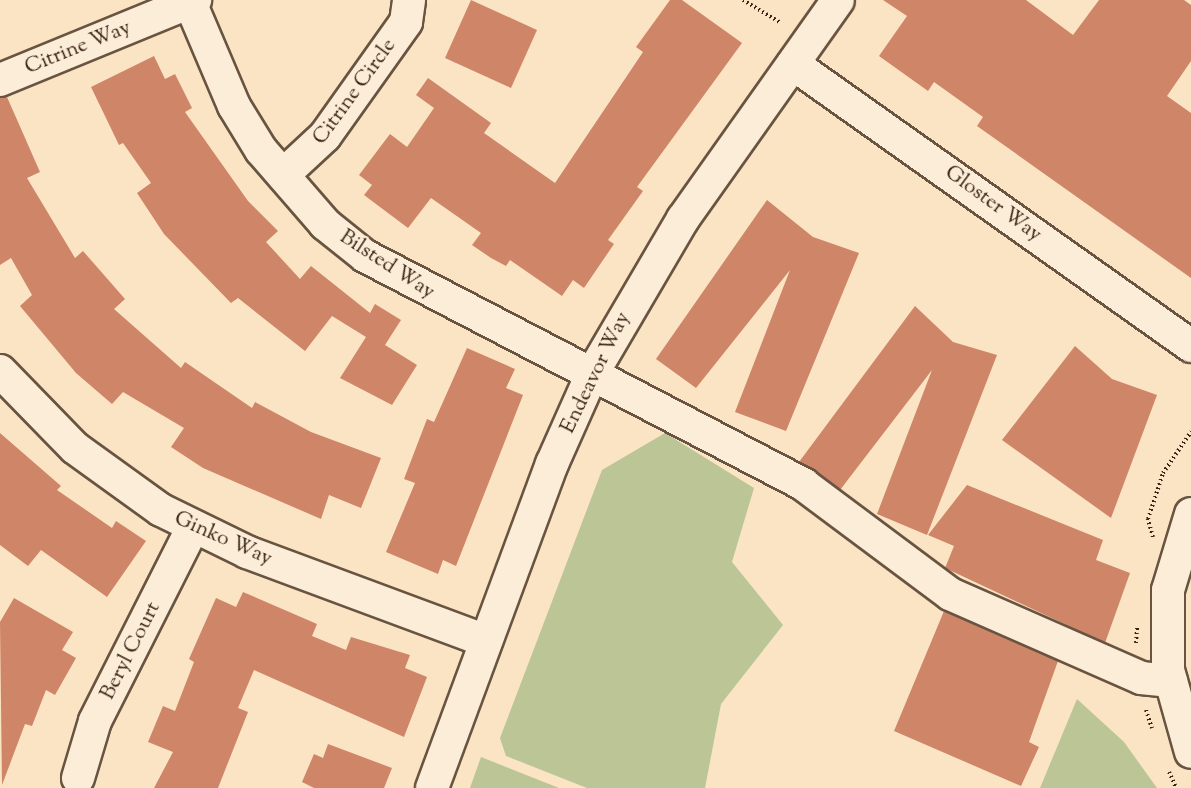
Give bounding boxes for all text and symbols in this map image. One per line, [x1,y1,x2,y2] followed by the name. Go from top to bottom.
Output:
[21,15,135,81] street label: Citrine Way
[308,34,402,150] street label: Citrine Circle
[940,160,1046,248] street label: Gloster Way
[335,225,439,305] street label: Bilsted Way
[556,308,636,438] street label: Endeavor Way
[170,506,276,572] street label: Ginko Way
[96,598,166,704] street label: Beryl Court

